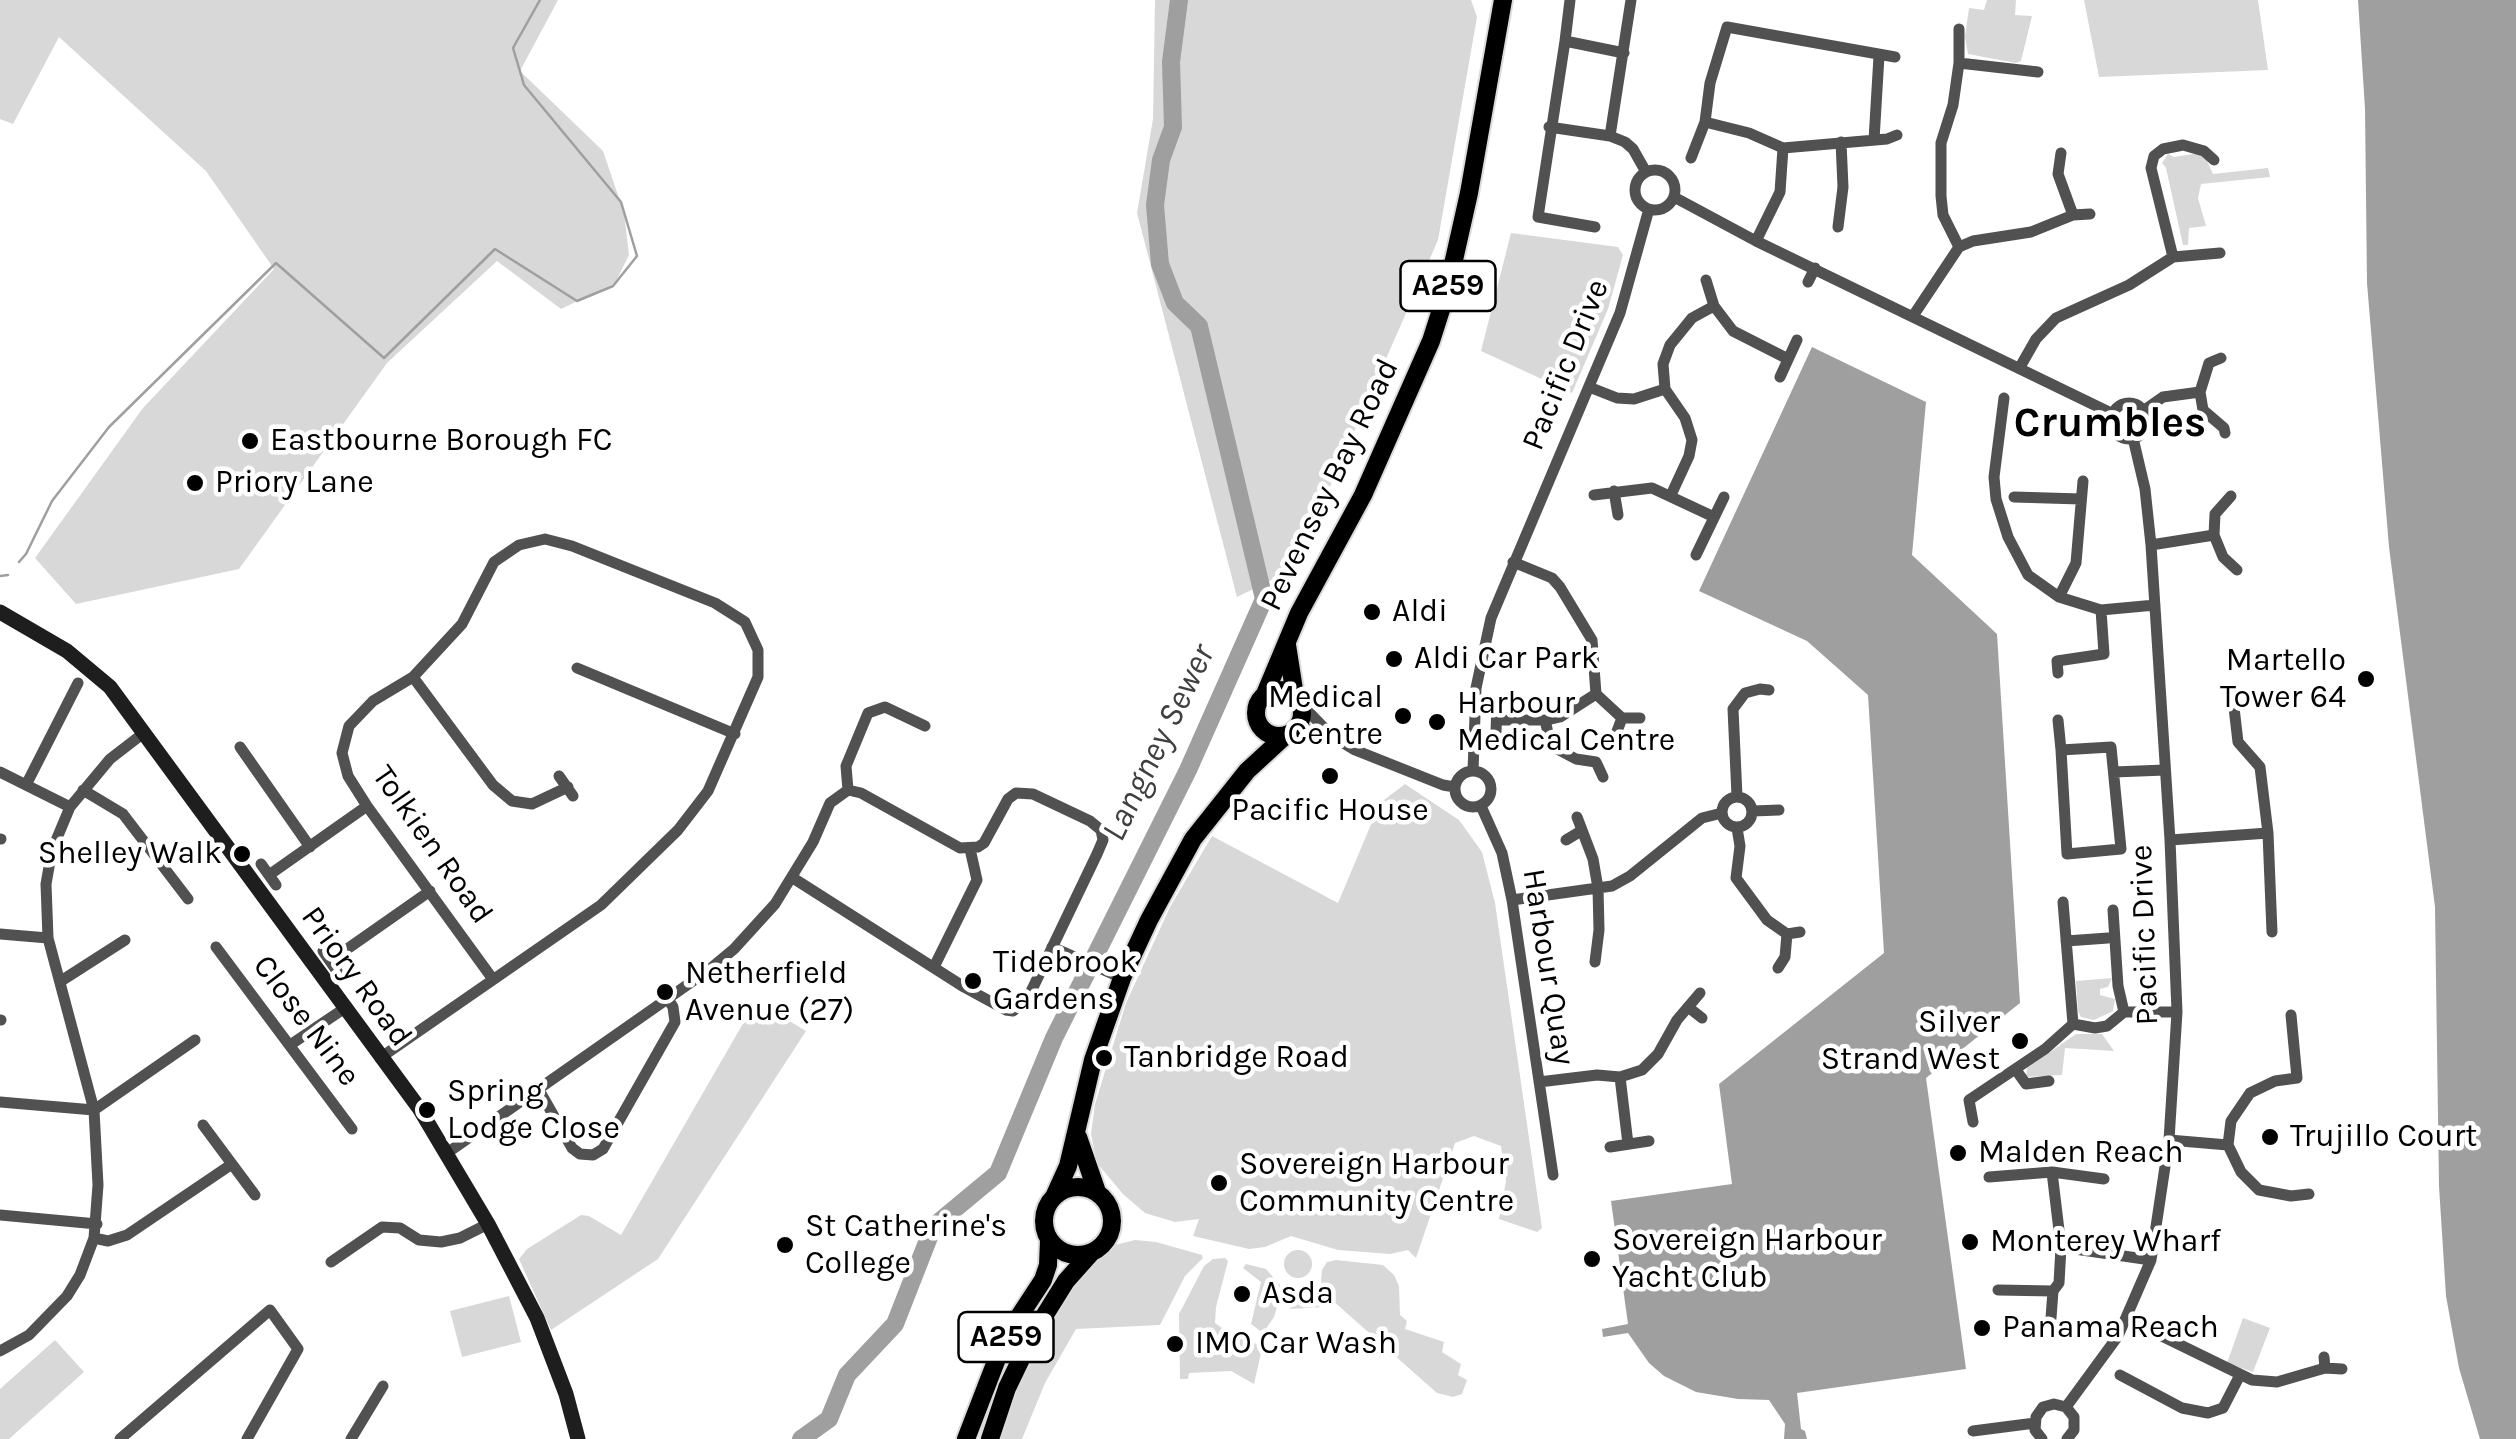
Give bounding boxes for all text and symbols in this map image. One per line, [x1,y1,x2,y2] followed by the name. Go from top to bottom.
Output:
[1400,261,1496,311] road number: A259
[1514,274,1618,456] street label: Pacific Drive
[1252,353,1408,617] street label: Pevensey Bay Road
[2014,399,2206,449] district label: Crumbles
[270,422,612,460] place label: Eastbourne Borough FC
[239,430,261,452] marker: Eastbourne Borough FC
[215,464,374,502] place label: Priory Lane
[184,472,206,494] marker: Priory Lane
[1392,593,1448,631] place label: Aldi
[1361,601,1383,623] marker: Aldi
[1093,638,1225,848] water label: Langney Sewer
[1414,640,1599,678] place label: Aldi Car Park
[2220,642,2346,717] place label: Martello Tower 64
[1383,648,1405,670] marker: Aldi Car Park
[2355,668,2377,690] marker: Martello Tower 64
[1268,679,1383,754] place label: Medical Centre
[1457,685,1675,760] place label: Harbour Medical Centre
[1392,705,1414,727] marker: Medical Centre
[1426,711,1448,733] marker: Harbour Medical Centre
[363,758,501,932] street label: Tolkien Road
[1319,765,1341,787] marker: Pacific House
[1231,792,1429,830] place label: Pacific House
[38,835,222,873] place label: Shelley Walk
[231,843,253,865] marker: Shelley Walk
[2123,844,2167,1026] street label: Pacific Drive
[1514,866,1582,1068] street label: Harbour Quay
[292,899,420,1055] street label: Priory Road
[993,944,1137,1019] place label: Tidebrook Gardens
[244,948,368,1094] street label: Close Nine
[685,955,854,1030] place label: Netherfield Avenue (27)
[962,970,984,992] marker: Tidebrook Gardens
[654,981,676,1003] marker: Netherfield Avenue (27)
[1821,1004,2000,1079] place label: Silver Strand West
[2009,1030,2031,1052] marker: Silver Strand West
[1124,1039,1349,1077] place label: Tanbridge Road
[1093,1047,1115,1069] marker: Tanbridge Road
[447,1073,620,1148] place label: Spring Lodge Close
[416,1099,438,1121] marker: Spring Lodge Close
[2290,1118,2477,1156] place label: Trujillo Court
[2259,1126,2281,1148] marker: Trujillo Court
[1978,1134,2183,1172] place label: Malden Reach
[1947,1142,1969,1164] marker: Malden Reach
[1239,1146,1514,1221] place label: Sovereign Harbour Community Centre
[1208,1172,1230,1194] marker: Sovereign Harbour Community Centre
[805,1208,1007,1283] place label: St Catherine's College
[1612,1222,1882,1297] place label: Sovereign Harbour Yacht Club
[1990,1223,2221,1261] place label: Monterey Wharf
[1959,1231,1981,1253] marker: Monterey Wharf
[774,1234,796,1256] marker: St Catherine's College
[1581,1248,1603,1270] marker: Sovereign Harbour Yacht Club
[1262,1275,1334,1313] place label: Asda
[1231,1283,1253,1305] marker: Asda
[2002,1309,2219,1347] place label: Panama Reach
[958,1312,1054,1362] road number: A259
[1971,1317,1993,1339] marker: Panama Reach
[1195,1325,1397,1363] place label: IMO Car Wash
[1164,1333,1186,1355] marker: IMO Car Wash

